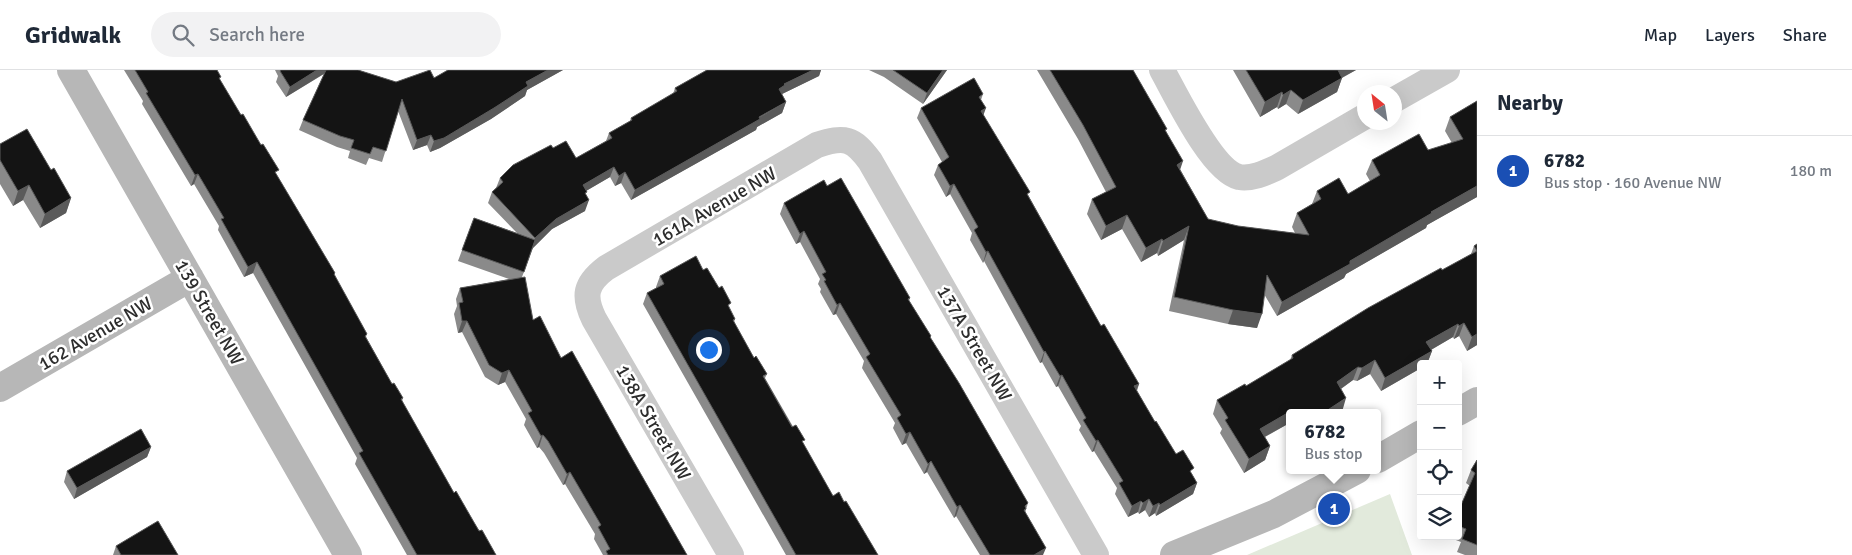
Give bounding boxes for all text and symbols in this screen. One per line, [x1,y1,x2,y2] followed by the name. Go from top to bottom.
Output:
[151,12,501,57] search box
[25,20,121,50] text: Gridwalk
[169,21,197,49] icon: search
[209,23,305,47] text: Search here
[1644,24,1677,46] text: Map
[1705,24,1755,46] text: Layers
[1783,24,1827,46] text: Share
[1357,85,1402,130] north arrow
[1497,90,1563,116] text: Nearby
[1544,149,1585,173] text: 6782
[1509,161,1517,181] text: 1
[1790,161,1832,181] text: 180 m
[648,162,781,252] street label: 161A Avenue NW
[1544,173,1722,193] text: Bus stop · 160 Avenue NW
[169,256,249,369] street label: 139 Street NW
[931,281,1017,406] street label: 137A Street NW
[34,292,157,376] street label: 162 Avenue NW
[696,337,722,363] your location
[610,360,696,485] street label: 138A Street NW
[1417,360,1462,540] map controls
[1417,360,1462,405] button: +
[1417,405,1462,450] button: −
[1286,409,1381,474] popup
[1304,420,1345,444] text: 6782
[1304,444,1363,464] text: Bus stop
[1417,450,1462,495] button: locate
[1318,490,1350,528] pin: 1
[1417,495,1462,540] button: layers

